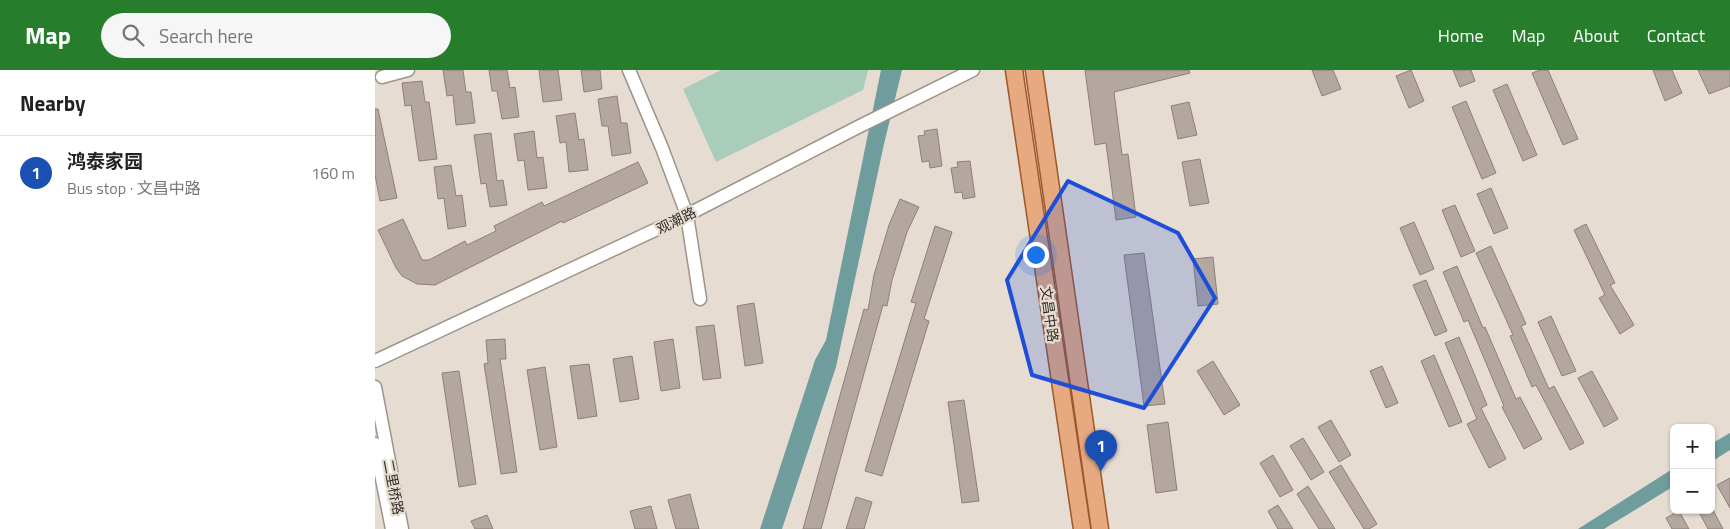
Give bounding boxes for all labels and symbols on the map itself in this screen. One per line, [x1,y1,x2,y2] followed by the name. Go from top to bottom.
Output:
[653,201,699,239] street label: 观潮路
[1023,242,1049,268] your location
[1036,285,1064,343] street label: 文昌中路
[1085,430,1117,471] pin: 1
[378,458,410,516] street label: 二里桥路

